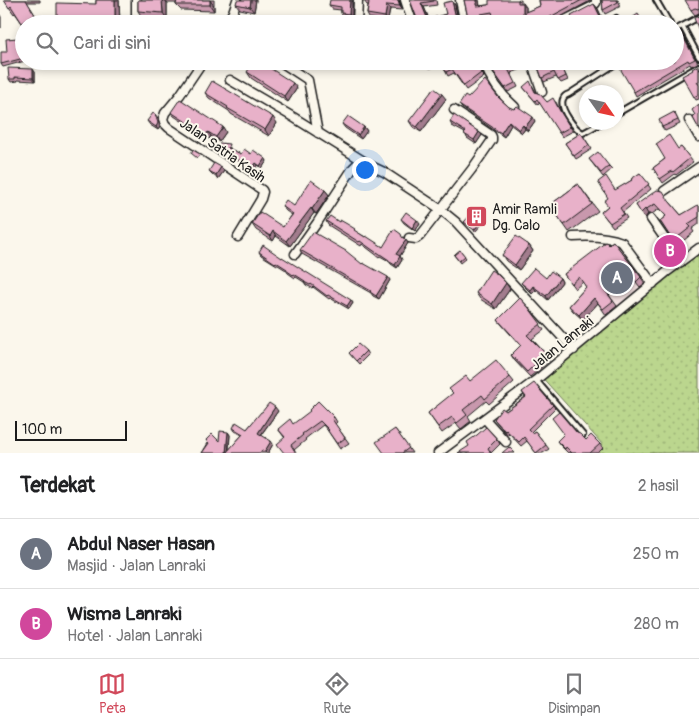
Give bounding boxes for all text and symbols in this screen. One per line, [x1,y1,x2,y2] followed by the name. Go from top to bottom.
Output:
[15,15,684,70] search box
[33,29,61,57] icon: search
[73,31,150,55] text: Cari di sini
[579,85,624,130] north arrow
[177,115,269,186] street label: Jalan Satria Kasih
[352,157,378,183] your location
[492,201,557,234] place label: Amir Ramli Dg. Calo
[464,205,488,229] building icon: Amir Ramli Dg. Calo
[654,232,686,270] pin: B
[601,259,633,297] pin: A
[528,313,597,374] street label: Jalan Lanraki
[15,418,128,441] scale bar
[22,421,62,438] text: 100 m
[20,472,95,499] text: Terdekat
[638,476,679,496] text: 2 hasil
[67,532,215,556] text: Abdul Naser Hasan
[31,544,41,564] text: A
[633,544,679,564] text: 250 m
[67,556,206,576] text: Masjid · Jalan Lanraki
[67,602,182,626] text: Wisma Lanraki
[31,614,41,634] text: B
[633,614,679,634] text: 280 m
[67,626,202,646] text: Hotel · Jalan Lanraki
[98,670,126,717] tab: Peta
[323,670,351,717] tab: Rute
[548,670,601,717] tab: Disimpan

